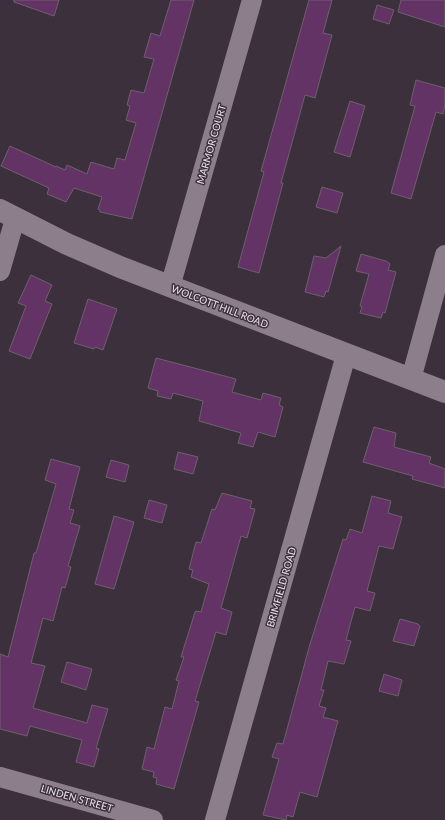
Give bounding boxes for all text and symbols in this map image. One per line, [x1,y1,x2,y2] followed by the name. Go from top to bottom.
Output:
[194,103,228,185] street label: MARMOR COURT
[170,282,270,330] street label: WOLCOTT HILL ROAD
[264,545,298,628] street label: BRIMFIELD ROAD
[40,782,114,814] street label: LINDEN STREET

